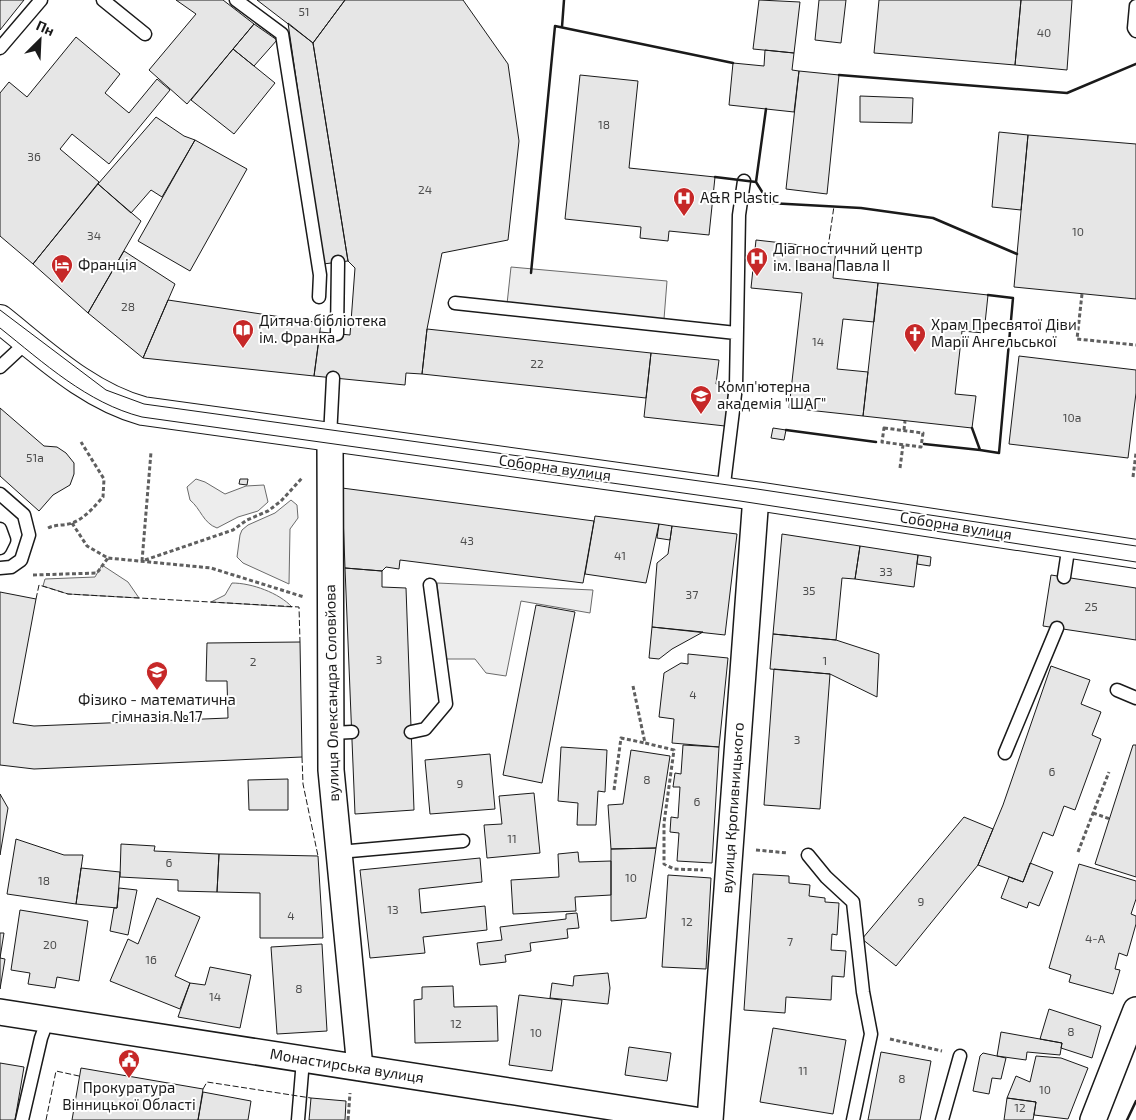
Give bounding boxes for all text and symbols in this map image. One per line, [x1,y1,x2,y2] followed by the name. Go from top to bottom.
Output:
[298,4,310,18] house number: 51
[15,15,65,65] north arrow
[34,16,57,39] text: Пн
[1037,25,1051,39] house number: 40
[598,117,610,131] house number: 18
[27,149,41,163] house number: 36
[418,182,432,196] house number: 24
[672,186,696,217] hospital icon: A&R Plastic
[700,188,779,206] place label: A&R Plastic
[1072,224,1084,238] house number: 10
[87,228,101,242] house number: 34
[773,239,923,274] place label: Діагностичний центр ім. Івана Павла II
[745,246,769,277] hospital icon: Діагностичний центр ім. Івана Павла II
[50,253,74,284] hotel icon: Франція
[78,255,137,273] place label: Франція
[121,299,135,313] house number: 28
[259,311,387,346] place label: Дитяча бібліотека ім. Франка
[931,315,1077,350] place label: Храм Пресвятої Діви Марії Ангельської
[231,318,255,349] library icon: Дитяча бібліотека ім. Франка
[903,322,927,353] church icon: Храм Пресвятої Діви Марії Ангельської
[812,334,824,348] house number: 14
[530,356,544,370] house number: 22
[717,377,826,412] place label: Комп'ютерна академія "ШАГ"
[689,384,713,415] school or university icon: Комп'ютерна академія "ШАГ"
[1063,410,1081,424] house number: 10а
[26,450,44,464] house number: 51а
[498,450,612,485] street label: Соборна вулиця
[899,507,1013,544] street label: Соборна вулиця
[460,533,474,547] house number: 43
[614,548,626,562] house number: 41
[879,564,893,578] house number: 33
[802,583,816,597] house number: 35
[320,584,343,802] street label: вулиця Олександра Соловйова
[686,587,698,601] house number: 37
[1084,599,1098,613] house number: 25
[376,652,382,666] house number: 3
[823,653,827,667] house number: 1
[250,654,257,668] house number: 2
[145,660,169,691] school or university icon: Фізико - математична гімназія №17
[689,687,697,701] house number: 4
[78,690,236,725] place label: Фізико - математична гімназія №17
[717,722,748,894] street label: вулиця Кропивницького
[794,732,800,746] house number: 3
[1049,764,1056,778] house number: 6
[643,772,651,786] house number: 8
[457,776,464,790] house number: 9
[694,794,701,808] house number: 6
[507,831,517,845] house number: 11
[166,855,173,869] house number: 6
[625,870,637,884] house number: 10
[38,873,50,887] house number: 18
[918,894,925,908] house number: 9
[387,902,399,916] house number: 13
[287,908,295,922] house number: 4
[681,914,693,928] house number: 12
[1085,931,1106,945] house number: 4-А
[787,934,793,948] house number: 7
[43,937,57,951] house number: 20
[145,952,157,966] house number: 16
[295,981,303,995] house number: 8
[209,989,221,1003] house number: 14
[450,1016,462,1030] house number: 12
[1067,1024,1075,1038] house number: 8
[530,1025,542,1039] house number: 10
[269,1044,425,1087] street label: Монастирська вулиця
[117,1048,141,1079] public building icon: Прокуратура Вінницької Області
[798,1063,808,1077] house number: 11
[898,1071,906,1085] house number: 8
[62,1078,196,1113] place label: Прокуратура Вінницької Області
[1039,1082,1051,1096] house number: 10
[1014,1100,1026,1114] house number: 12

